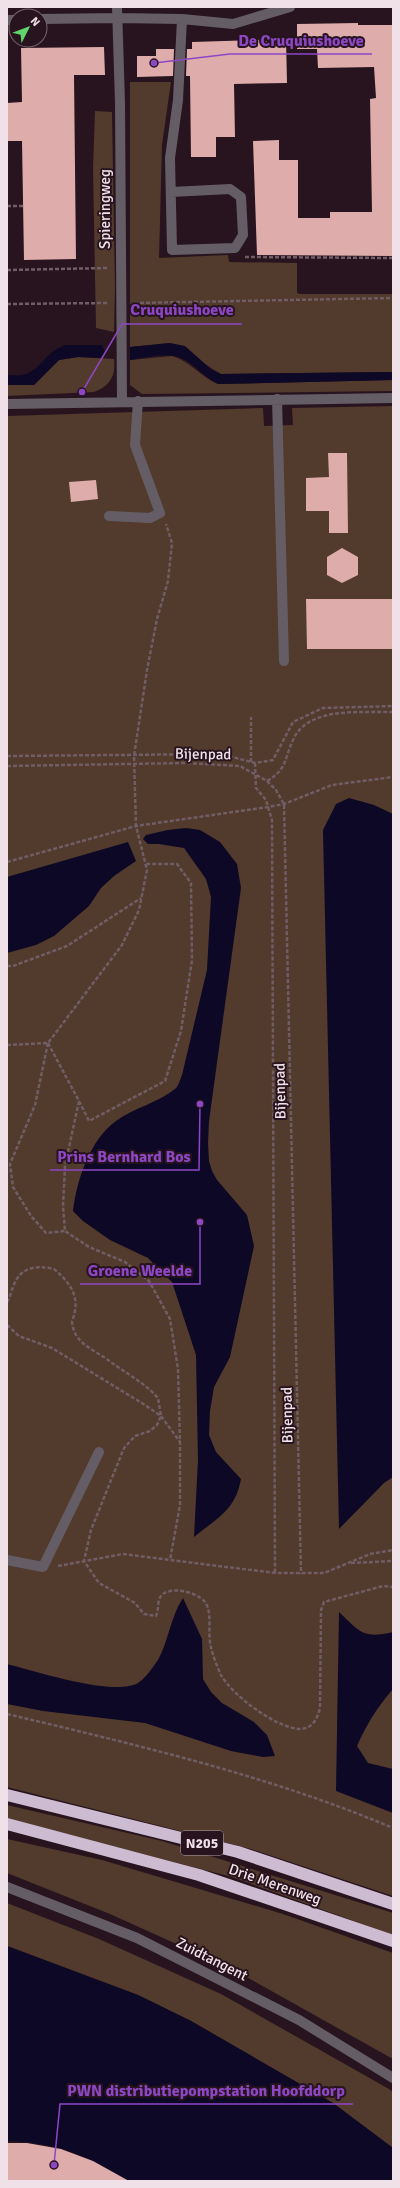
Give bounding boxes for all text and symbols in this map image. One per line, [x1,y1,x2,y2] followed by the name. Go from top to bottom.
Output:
[8,8,48,48] north arrow
[28,14,42,29] text: N
[230,26,372,54] callout: De Cruquiushoeve
[238,31,364,51] text: De Cruquiushoeve
[96,169,114,249] street label: Spieringweg
[122,296,242,324] callout: Cruquiushoeve
[130,300,234,320] text: Cruquiushoeve
[175,745,231,763] street label: Bijenpad
[271,1063,289,1119] street label: Bijenpad
[50,1142,199,1170] callout: Prins Bernhard Bos
[57,1147,191,1167] text: Prins Bernhard Bos
[80,1256,200,1284] callout: Groene Weelde
[88,1261,192,1281] text: Groene Weelde
[278,1387,296,1443] street label: Bijenpad
[181,1831,223,1855] road number: N205
[226,1860,324,1908] street label: Drie Merenweg
[173,1933,251,1985] street label: Zuidtangent
[60,2076,353,2104] callout: PWN distributiepompstation Hoofddorp
[67,2081,345,2101] text: PWN distributiepompstation Hoofddorp

